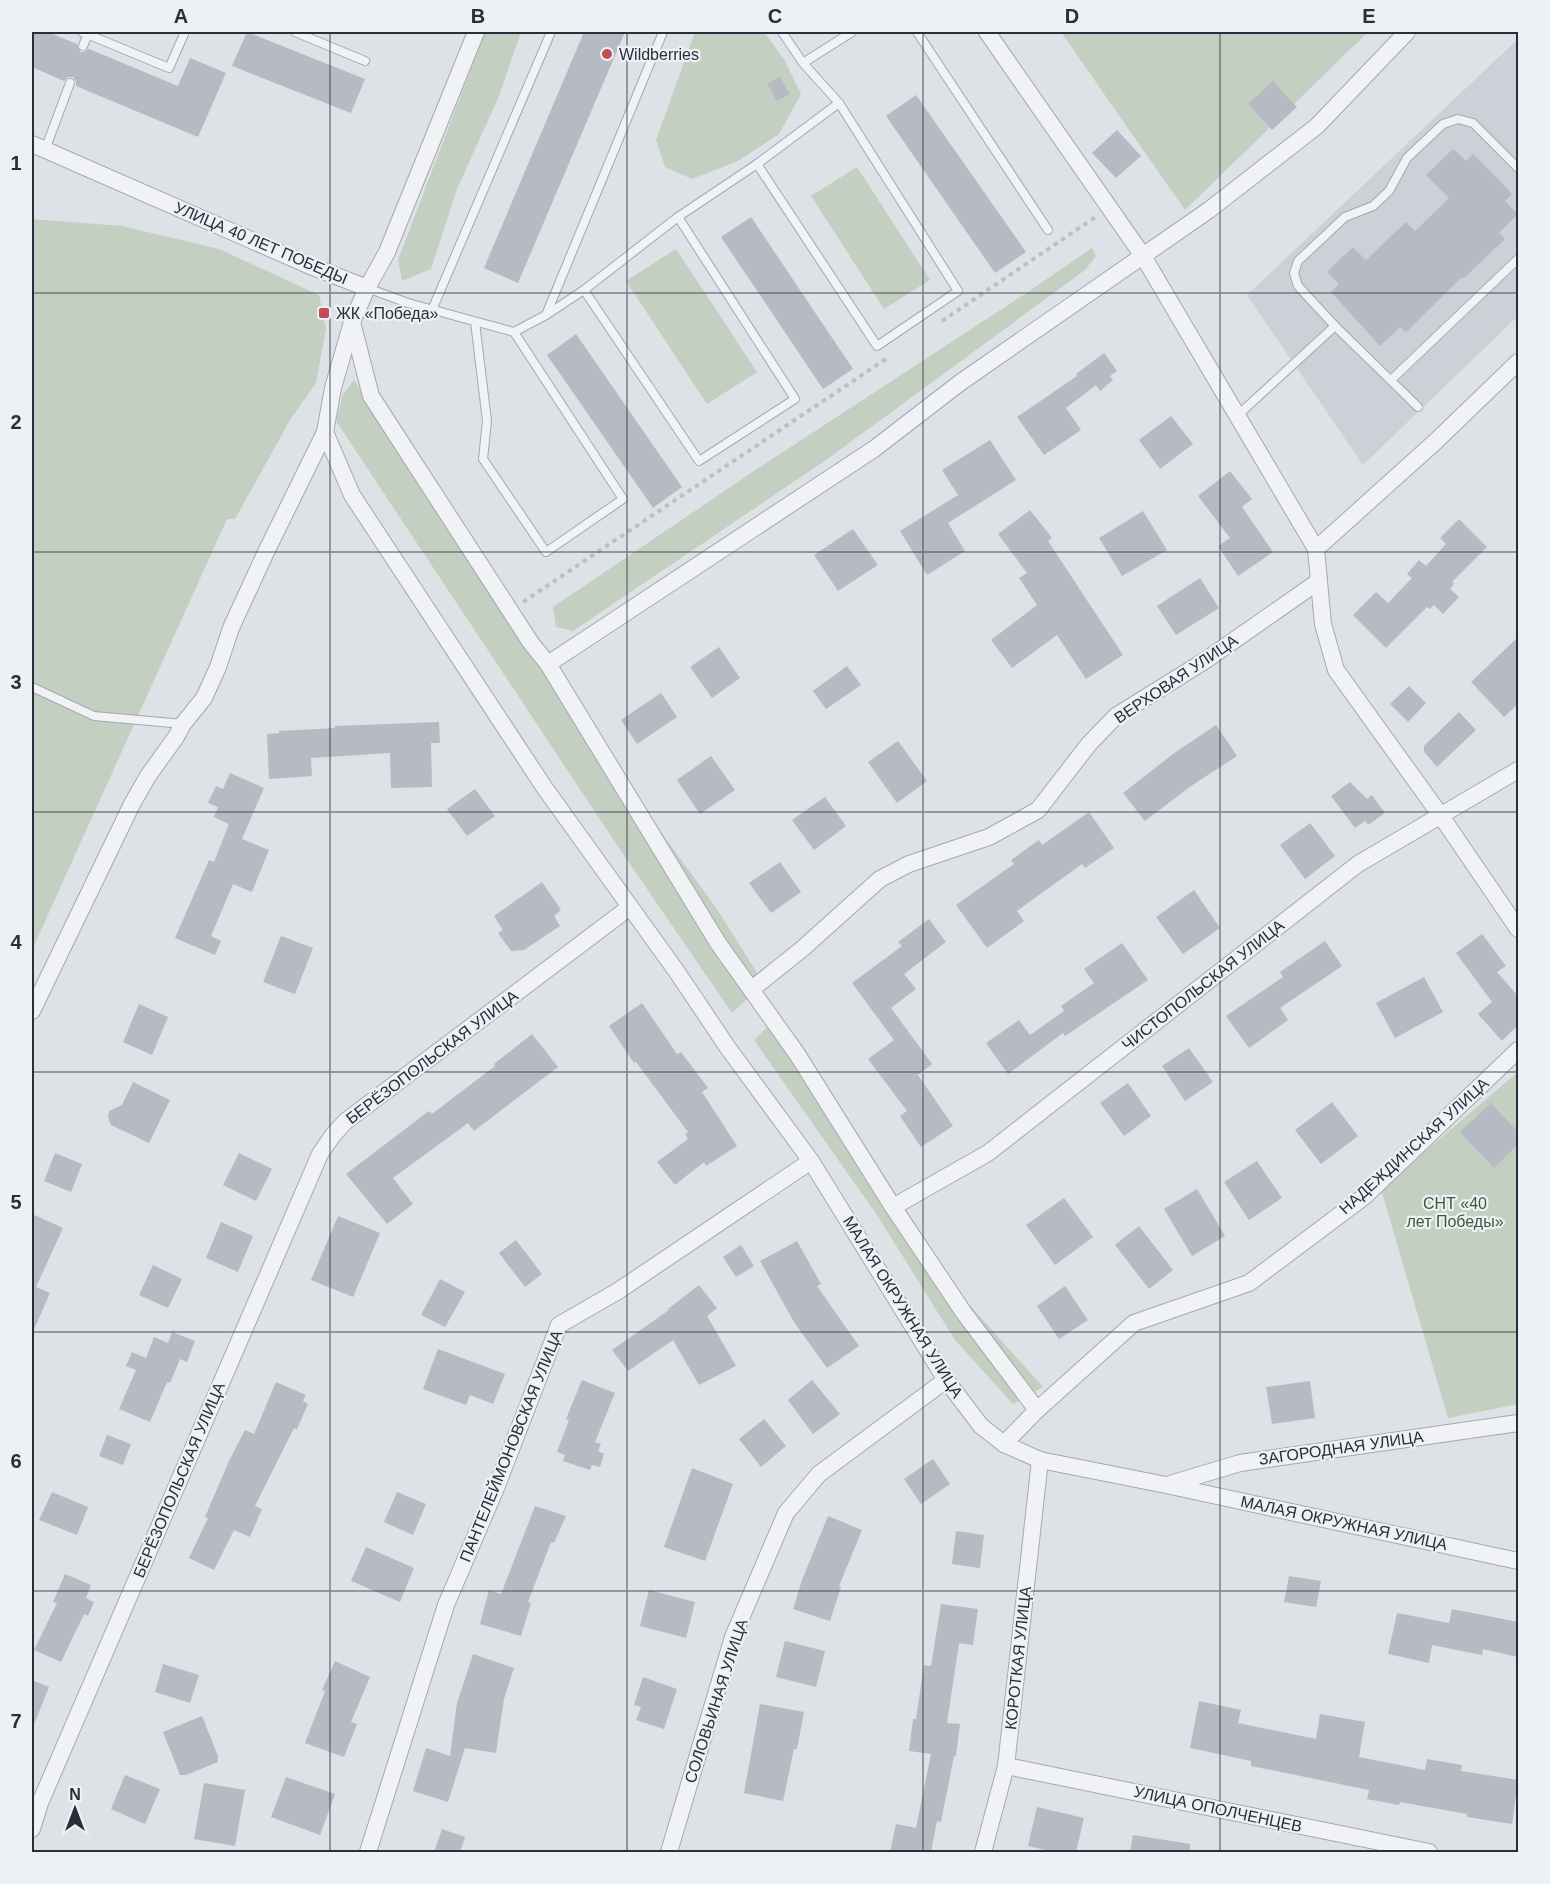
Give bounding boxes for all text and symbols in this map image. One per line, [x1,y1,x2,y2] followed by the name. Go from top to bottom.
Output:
[174,5,188,27] text: A
[471,5,485,27] text: B
[768,5,782,27] text: C
[1065,5,1079,27] text: D
[1362,5,1376,27] text: E
[619,46,699,63] place label: Wildberries
[600,47,614,61] marker: Wildberries
[10,152,22,174] text: 1
[172,199,350,287] street label: УЛИЦА 40 ЛЕТ ПОБЕДЫ
[336,305,439,322] place label: ЖК «Победа»
[317,306,331,320] marker: ЖК «Победа»
[10,411,22,433] text: 2
[1111,631,1241,727] street label: ВЕРХОВАЯ УЛИЦА
[10,671,22,693] text: 3
[1119,916,1288,1054] street label: ЧИСТОПОЛЬСКАЯ УЛИЦА
[10,931,22,953] text: 4
[343,987,521,1127] street label: БЕРЁЗОПОЛЬСКАЯ УЛИЦА
[1336,1074,1492,1217] street label: НАДЕЖДИНСКАЯ УЛИЦА
[10,1191,22,1213] text: 5
[1406,1195,1504,1230] park label: СНТ «40 лет Победы»
[840,1213,966,1401] street label: МАЛАЯ ОКРУЖНАЯ УЛИЦА
[456,1327,566,1564] street label: ПАНТЕЛЕЙМОНОВСКАЯ УЛИЦА
[130,1379,228,1580] street label: БЕРЁЗОПОЛЬСКАЯ УЛИЦА
[1258,1428,1425,1468] street label: ЗАГОРОДНАЯ УЛИЦА
[10,1450,22,1472] text: 6
[1239,1493,1449,1553] street label: МАЛАЯ ОКРУЖНАЯ УЛИЦА
[1002,1585,1034,1731] street label: КОРОТКАЯ УЛИЦА
[681,1617,751,1785] street label: СОЛОВЬИНАЯ УЛИЦА
[10,1710,22,1732] text: 7
[45,1779,105,1839] north arrow
[1132,1783,1304,1835] street label: УЛИЦА ОПОЛЧЕНЦЕВ
[69,1786,81,1803] text: N

